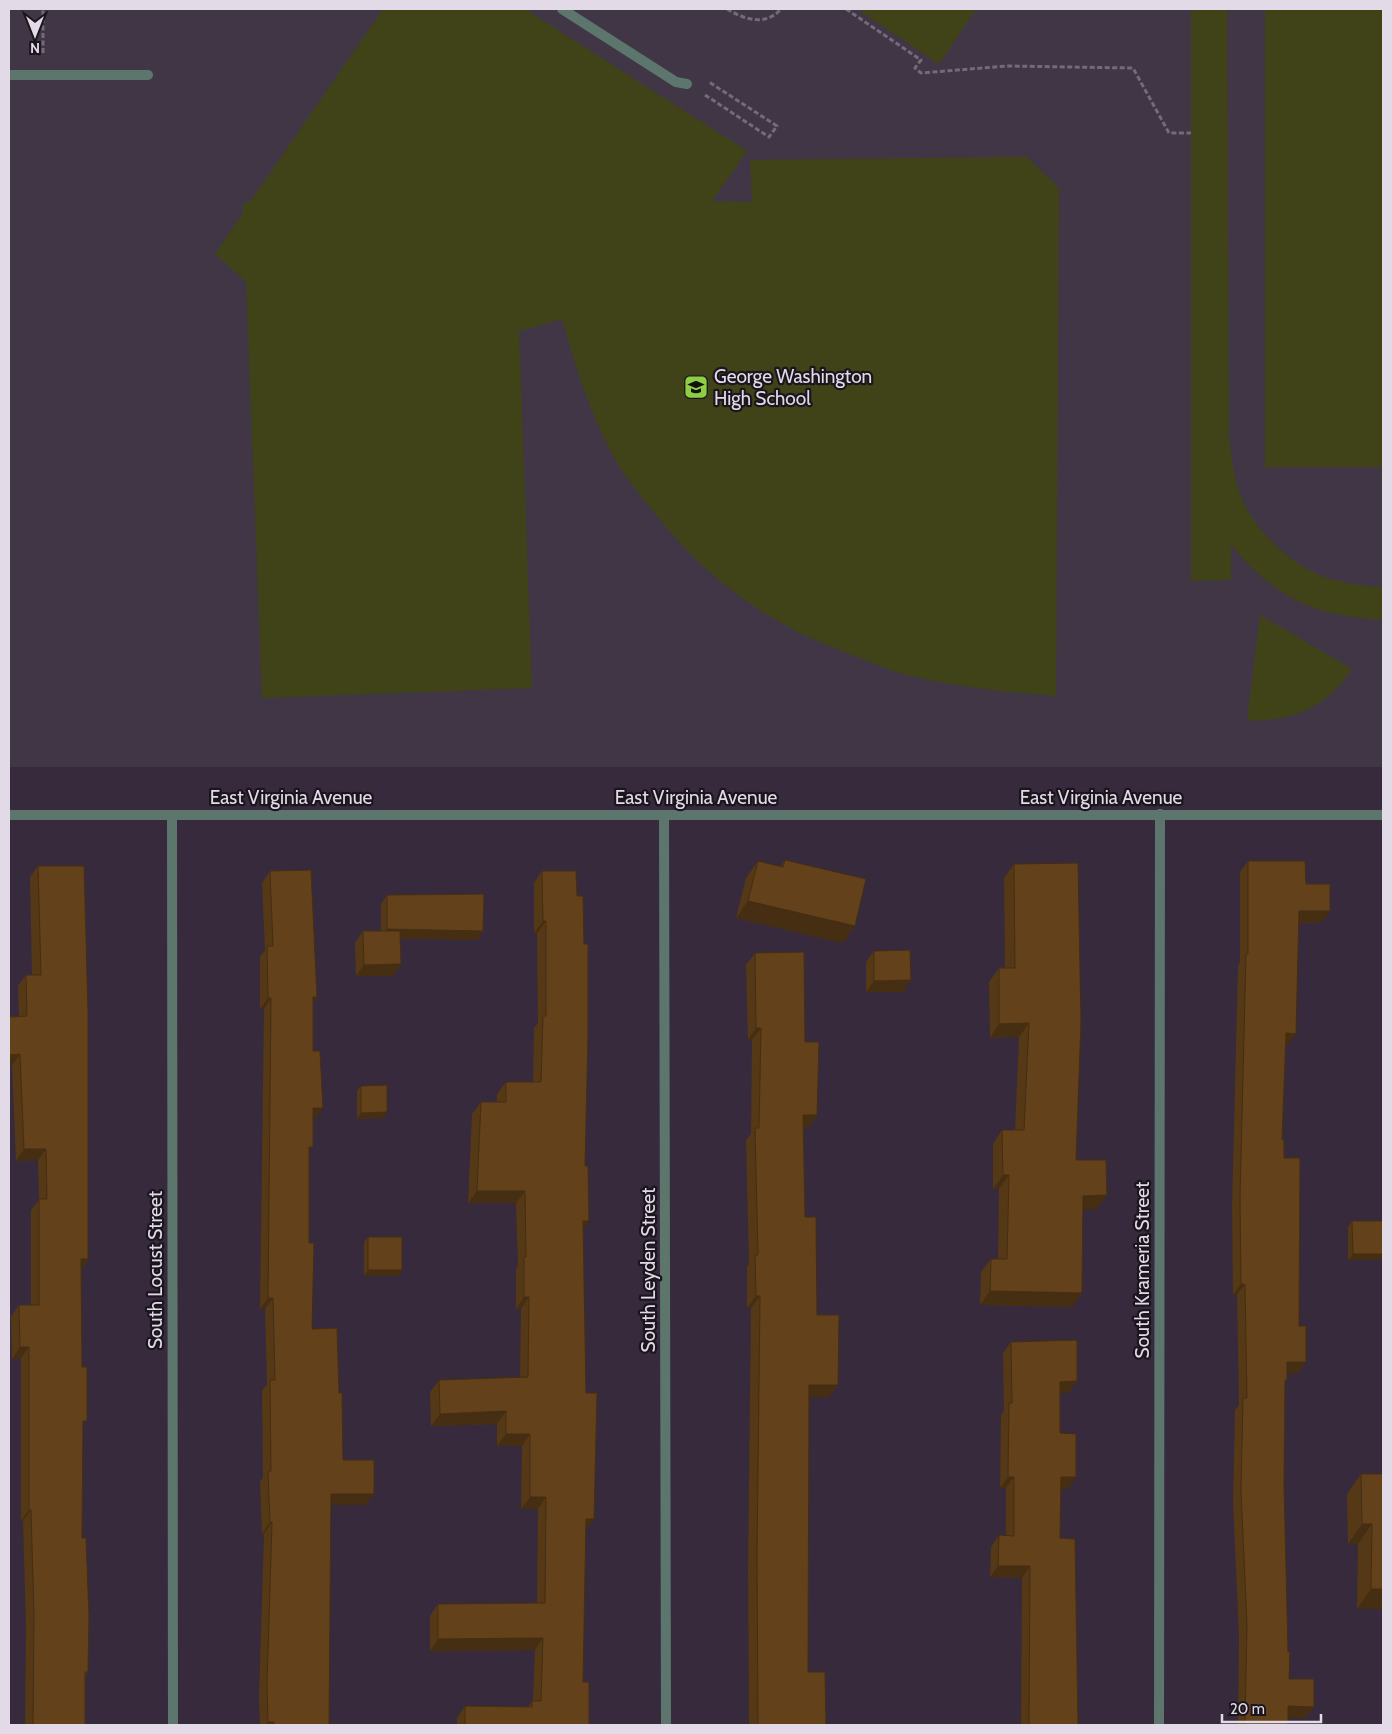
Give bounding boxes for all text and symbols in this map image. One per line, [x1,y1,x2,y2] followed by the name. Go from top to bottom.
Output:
[10,10,60,60] north arrow
[30,39,40,57] text: N
[714,365,872,410] place label: George Washington High School
[683,374,709,400] school or university icon: George Washington High School
[210,786,373,809] street label: East Virginia Avenue
[615,786,778,809] street label: East Virginia Avenue
[1020,786,1183,809] street label: East Virginia Avenue
[1131,1181,1154,1358] street label: South Krameria Street
[637,1187,660,1352] street label: South Leyden Street
[144,1190,167,1349] street label: South Locust Street
[1222,1692,1321,1724] scale bar
[1230,1700,1265,1718] text: 20 m

